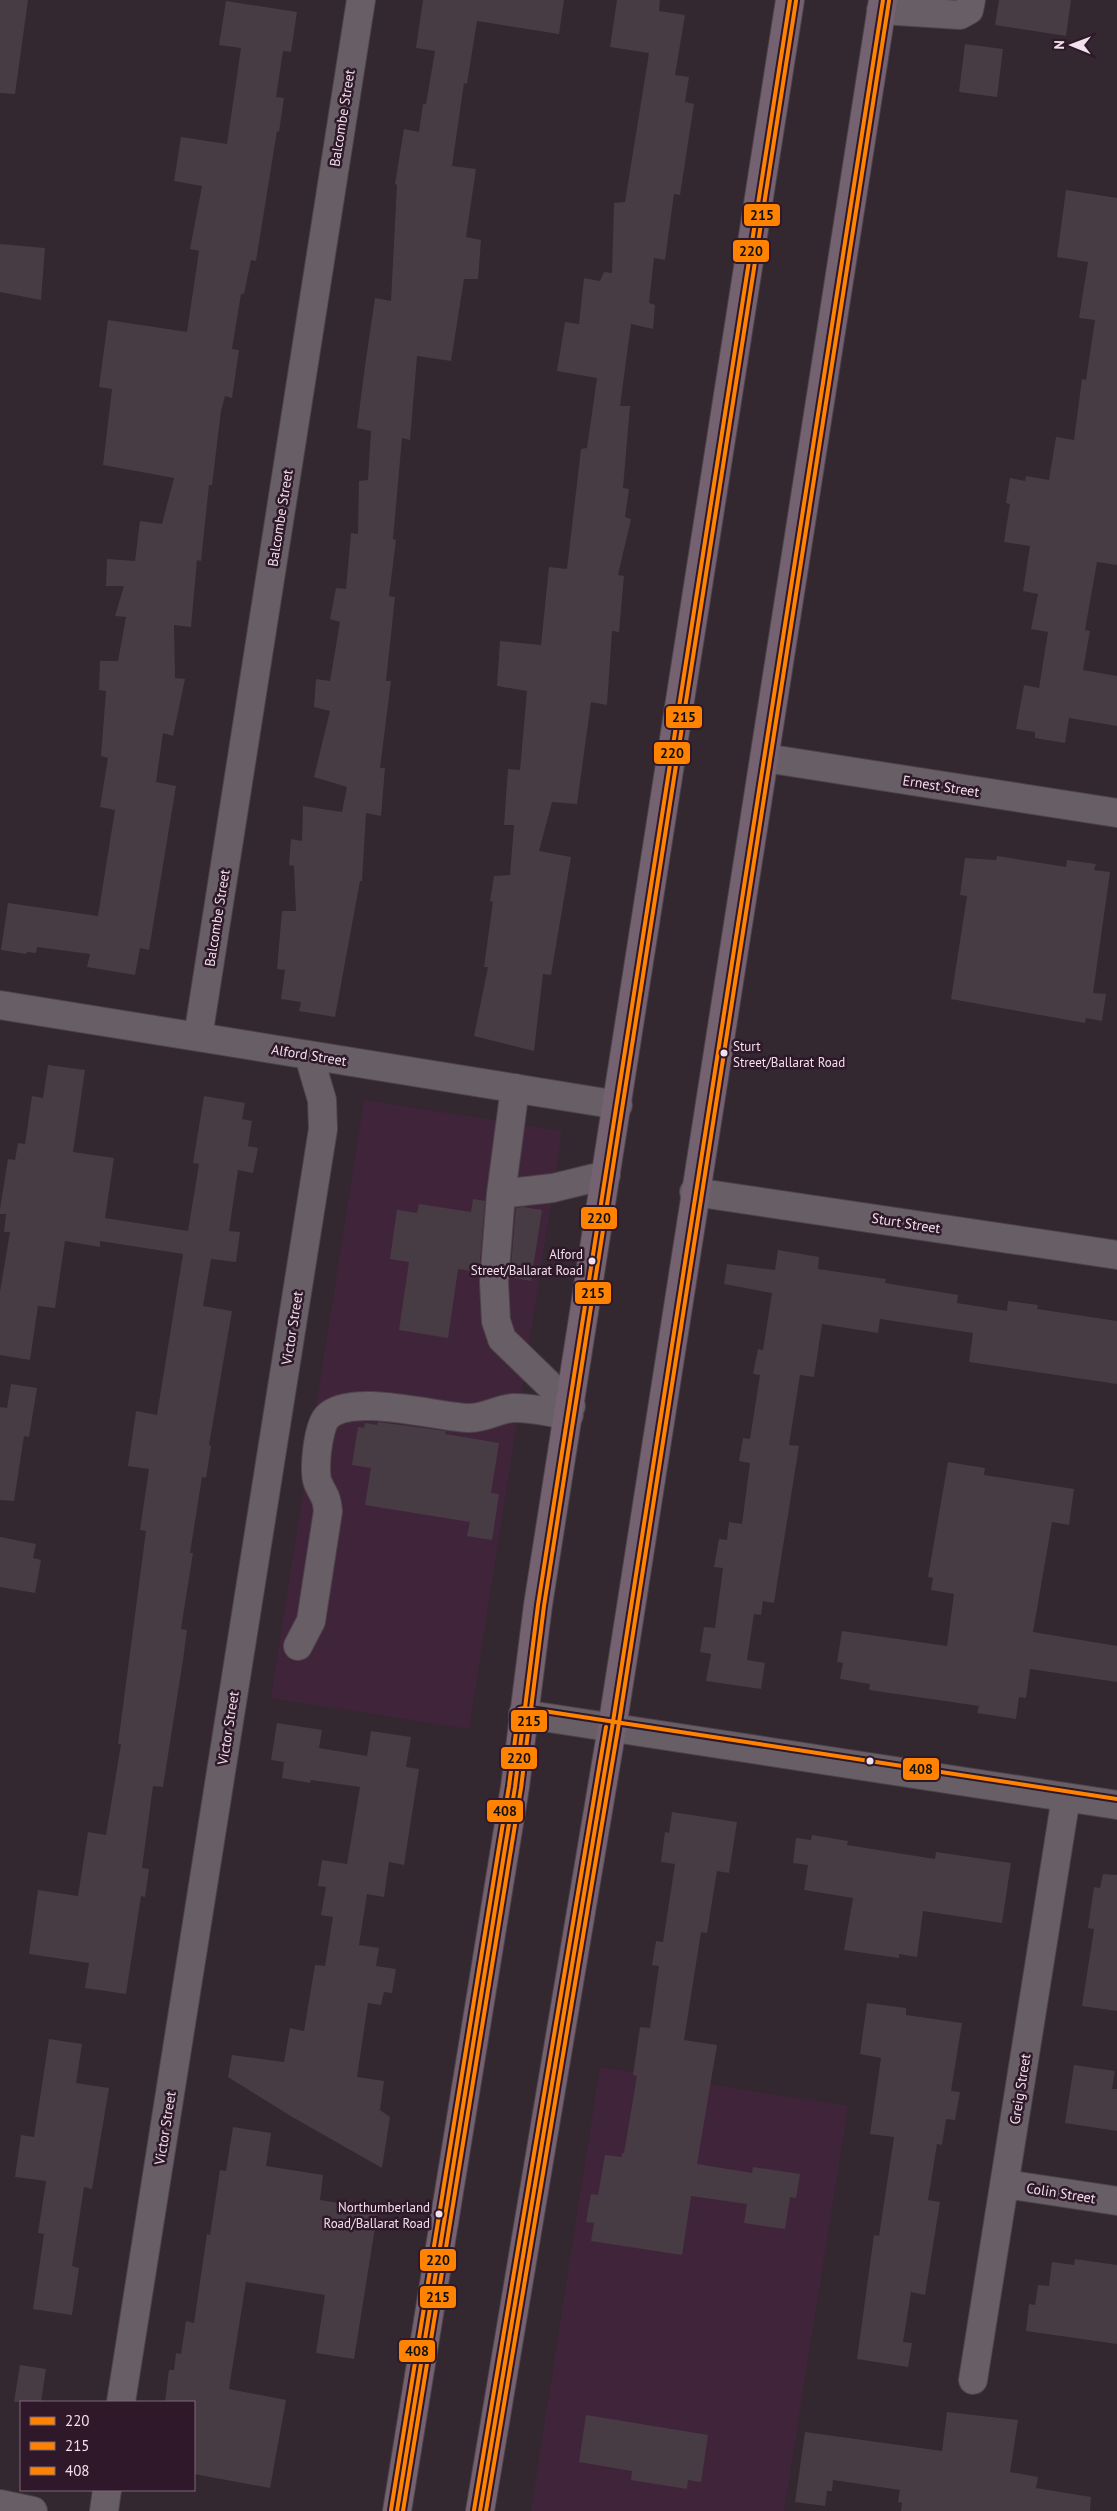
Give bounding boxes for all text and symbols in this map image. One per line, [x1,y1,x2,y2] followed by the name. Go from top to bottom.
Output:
[1047,20,1097,70] north arrow
[1050,40,1068,50] text: N
[325,68,359,168] street label: Balcombe Street
[743,203,781,227] line badge: 215
[750,206,774,224] text: 215
[732,239,770,263] line badge: 220
[739,242,763,260] text: 220
[263,468,297,568] street label: Balcombe Street
[665,705,703,729] line badge: 215
[672,708,696,726] text: 215
[653,741,691,765] line badge: 220
[660,744,684,762] text: 220
[901,771,981,801] street label: Ernest Street
[200,868,234,968] street label: Balcombe Street
[733,1038,845,1071] place label: Sturt Street/Ballarat Road
[270,1040,348,1070] street label: Alford Street
[719,1048,729,1058] marker: Sturt Street/Ballarat Road
[580,1206,618,1230] line badge: 220
[587,1209,611,1227] text: 220
[870,1209,942,1237] street label: Sturt Street
[471,1246,583,1279] place label: Alford Street/Ballarat Road
[587,1256,597,1266] marker: Alford Street/Ballarat Road
[574,1281,612,1305] line badge: 215
[581,1284,605,1302] text: 215
[277,1290,307,1367] street label: Victor Street
[213,1690,243,1767] street label: Victor Street
[510,1709,548,1733] line badge: 215
[517,1712,541,1730] text: 215
[500,1746,538,1770] line badge: 220
[507,1749,531,1767] text: 220
[865,1756,875,1766] unlabelled marker
[902,1757,940,1781] line badge: 408
[909,1760,933,1778] text: 408
[486,1799,524,1823] line badge: 408
[493,1802,517,1820] text: 408
[1006,2052,1034,2126] street label: Greig Street
[150,2090,180,2167] street label: Victor Street
[1025,2179,1097,2207] street label: Colin Street
[324,2199,430,2232] place label: Northumberland Road/Ballarat Road
[434,2209,444,2219] marker: Northumberland Road/Ballarat Road
[419,2248,457,2272] line badge: 220
[426,2251,450,2269] text: 220
[419,2285,457,2309] line badge: 215
[426,2288,450,2306] text: 215
[398,2339,436,2363] line badge: 408
[405,2342,429,2360] text: 408
[20,2401,195,2491] legend
[65,2411,90,2430] text: 220
[65,2436,90,2455] text: 215
[65,2461,90,2480] text: 408

